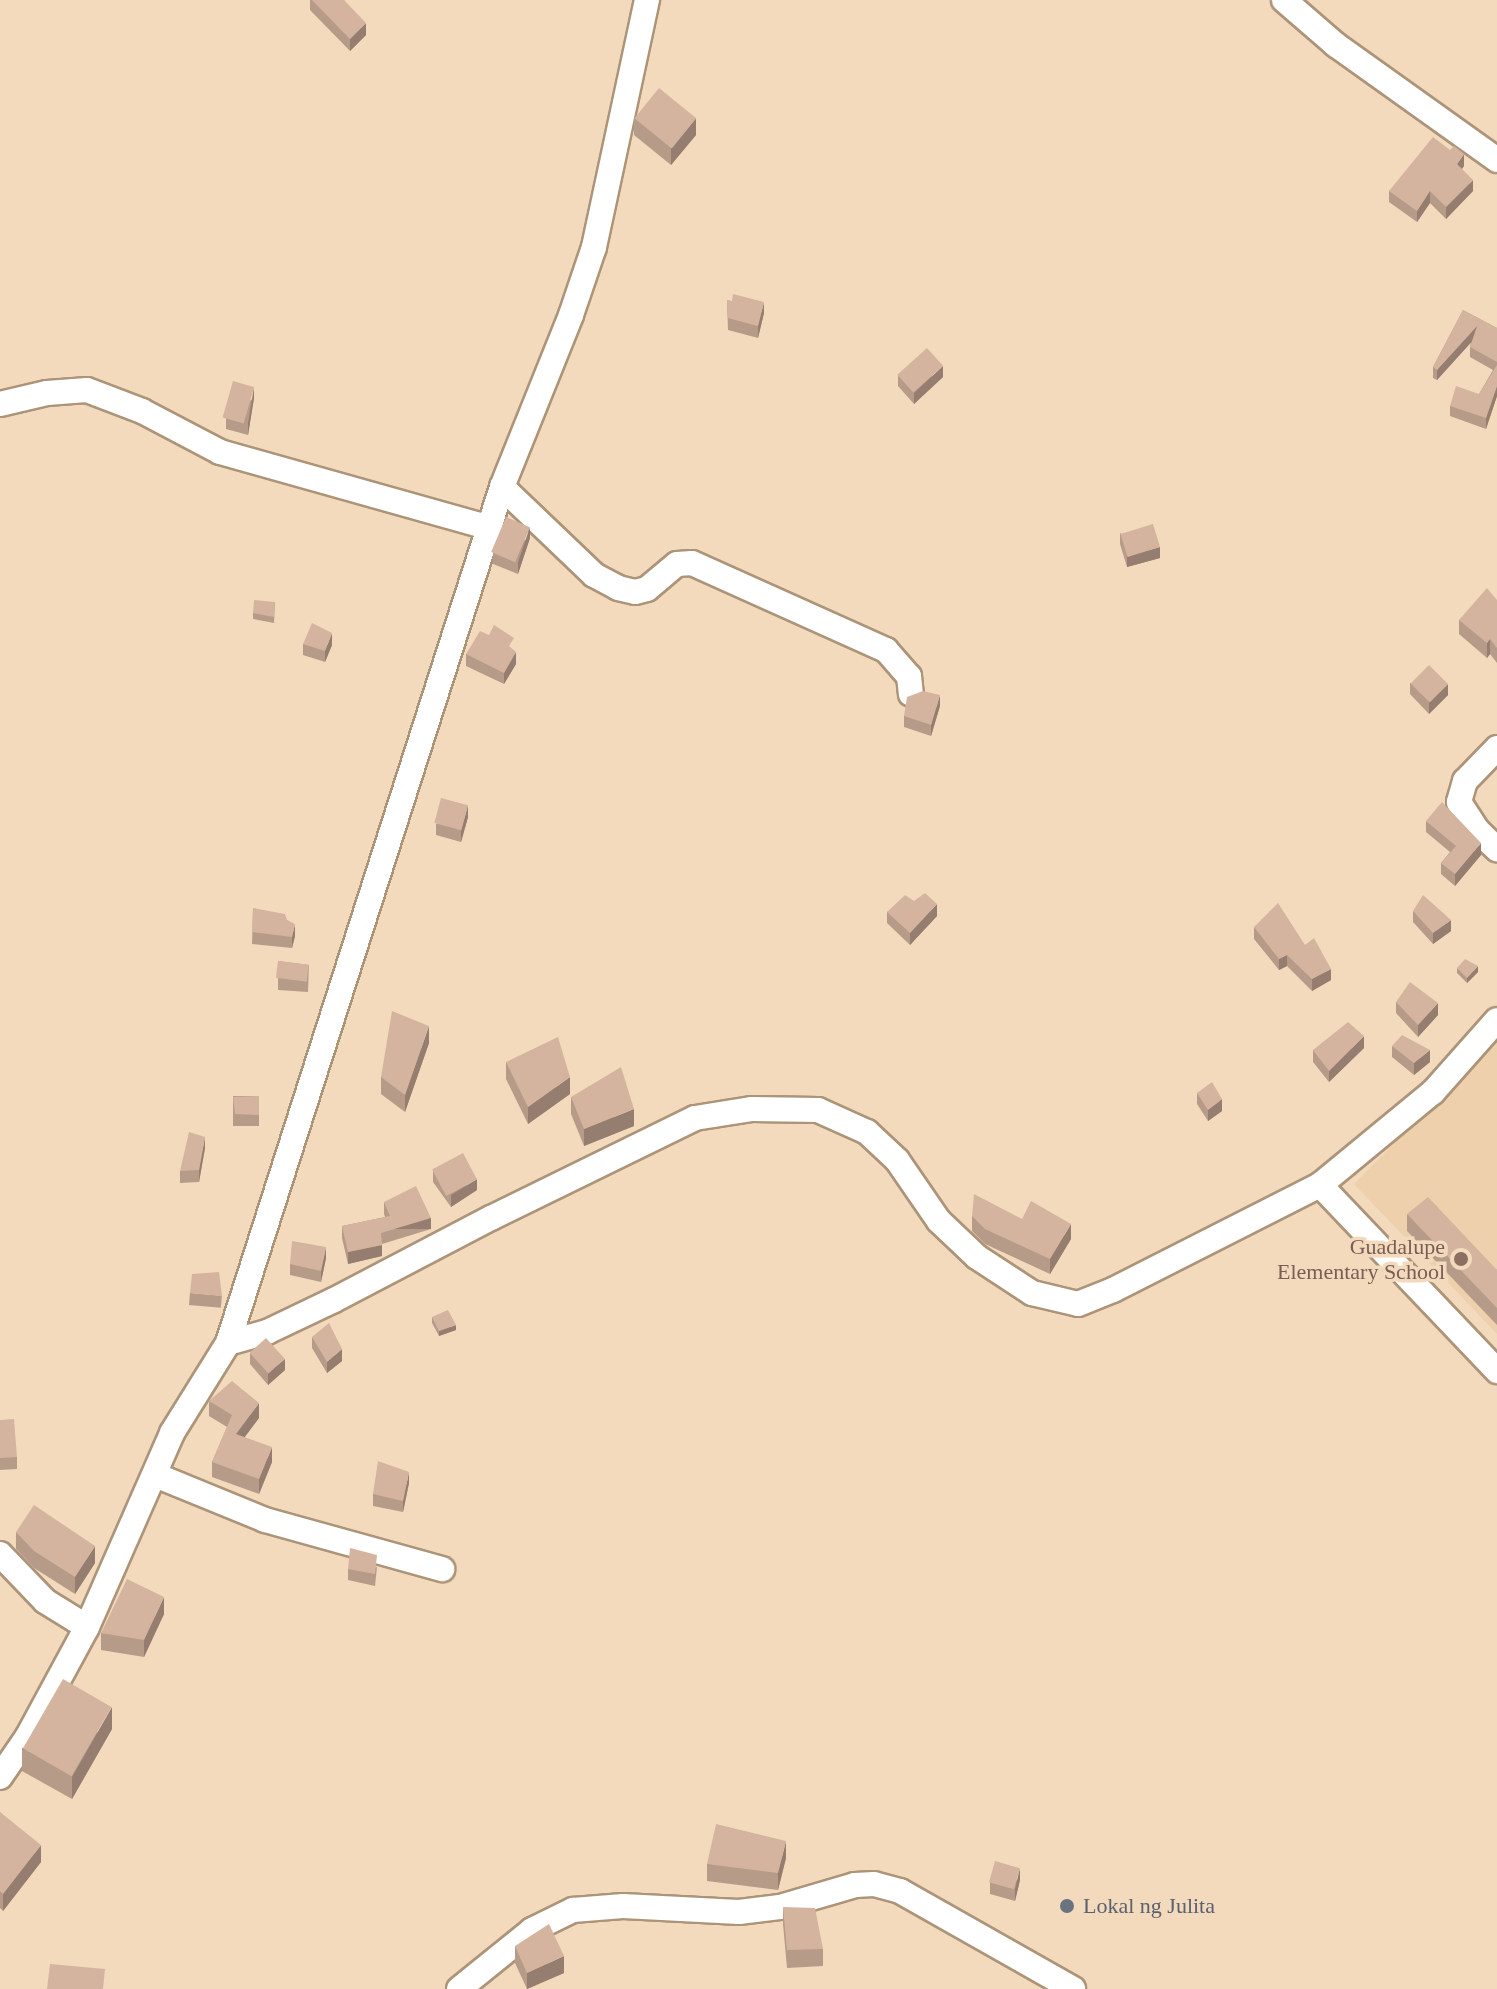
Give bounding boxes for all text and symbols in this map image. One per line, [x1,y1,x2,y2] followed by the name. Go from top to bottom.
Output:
[1277,1233,1445,1284] place label: Guadalupe Elementary School
[1452,1250,1470,1268] marker: Guadalupe Elementary School
[1083,1893,1215,1919] place label: Lokal ng Julita
[1058,1897,1076,1915] marker: Lokal ng Julita

